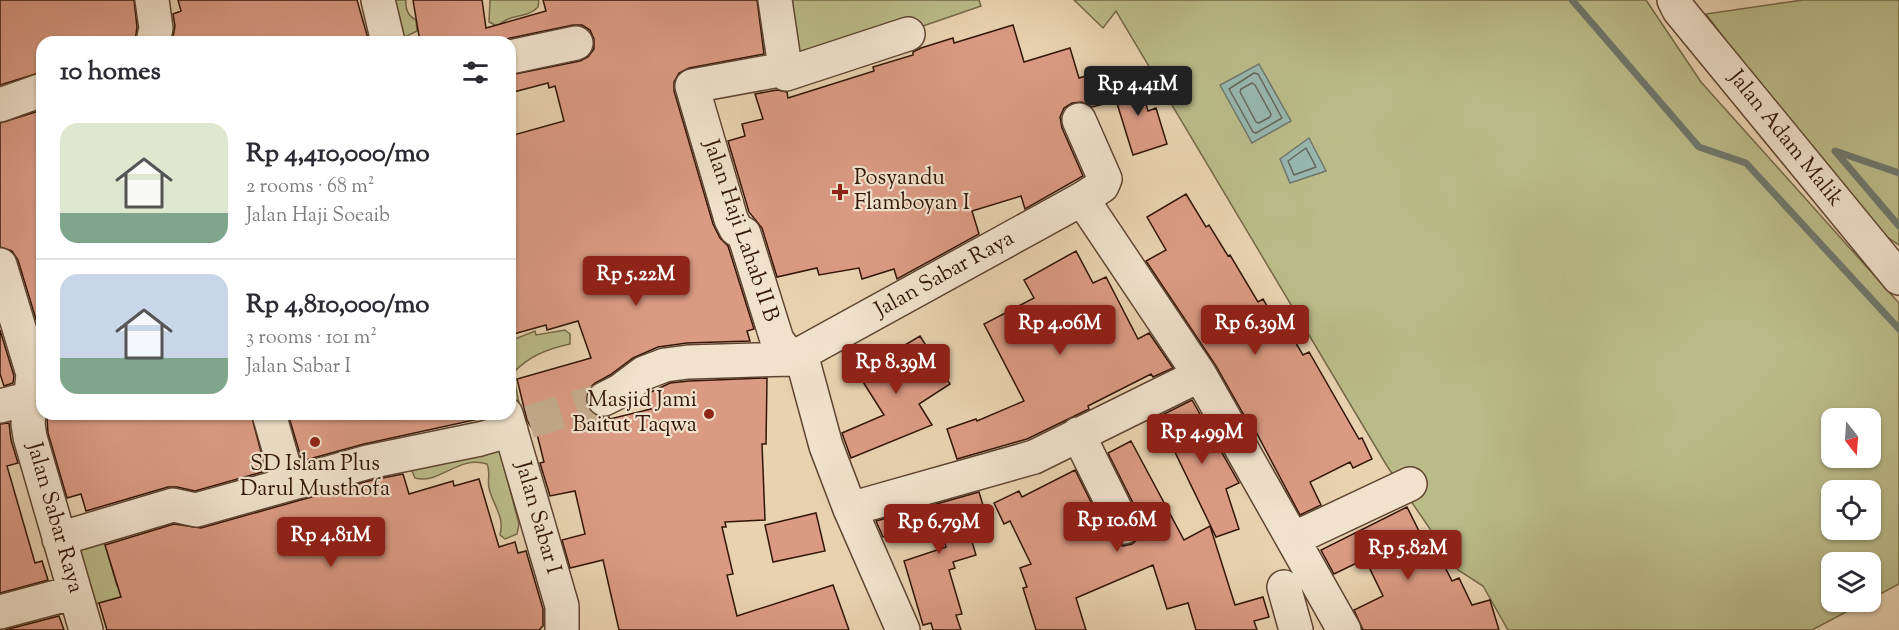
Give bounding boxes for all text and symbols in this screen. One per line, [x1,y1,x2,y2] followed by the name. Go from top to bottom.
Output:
[60,54,161,91] text: 10 homes
[459,56,492,89] icon: filters
[1719,63,1850,214] street label: Jalan Adam Malik
[1076,66,1200,117] pin: Rp 4.41M
[1098,71,1178,100] text: Rp 4.41M
[693,135,786,327] street label: Jalan Haji Lahab II B
[246,136,430,173] text: Rp 4,410,000/mo
[108,147,180,219] icon: home
[854,163,970,220] place label: Posyandu Flamboyan I
[246,173,374,202] text: 2 rooms · 68 m²
[831,183,849,201] marker: Posyandu Flamboyan I
[246,202,390,231] text: Jalan Haji Soeaib
[869,223,1021,327] street label: Jalan Sabar Raya
[574,256,698,307] pin: Rp 5.22M
[597,261,675,290] text: Rp 5.22M
[246,287,430,324] text: Rp 4,810,000/mo
[108,298,180,370] icon: home
[998,305,1122,356] pin: Rp 4.06M
[1193,305,1317,356] pin: Rp 6.39M
[1019,310,1102,339] text: Rp 4.06M
[1215,310,1295,339] text: Rp 6.39M
[246,324,377,353] text: 3 rooms · 101 m²
[834,344,958,395] pin: Rp 8.39M
[856,349,936,378] text: Rp 8.39M
[246,353,351,382] text: Jalan Sabar I
[572,385,697,442] place label: Masjid Jami Baitut Taqwa
[702,407,716,421] marker: Masjid Jami Baitut Taqwa
[1821,408,1881,468] north arrow
[1821,408,1881,612] map controls
[1140,414,1264,465] pin: Rp 4.99M
[1161,419,1243,448] text: Rp 4.99M
[308,435,322,449] marker: SD Islam Plus Darul Musthofa
[17,438,91,597] street label: Jalan Sabar Raya
[240,449,390,506] place label: SD Islam Plus Darul Musthofa
[505,457,568,578] street label: Jalan Sabar I
[1821,480,1881,540] button: locate
[1055,502,1179,553] pin: Rp 10.6M
[877,504,1001,555] pin: Rp 6.79M
[1077,507,1157,536] text: Rp 10.6M
[898,509,980,538] text: Rp 6.79M
[269,517,393,568] pin: Rp 4.81M
[291,522,371,551] text: Rp 4.81M
[1346,530,1470,581] pin: Rp 5.82M
[1369,535,1447,564] text: Rp 5.82M
[1821,552,1881,612] button: layers

